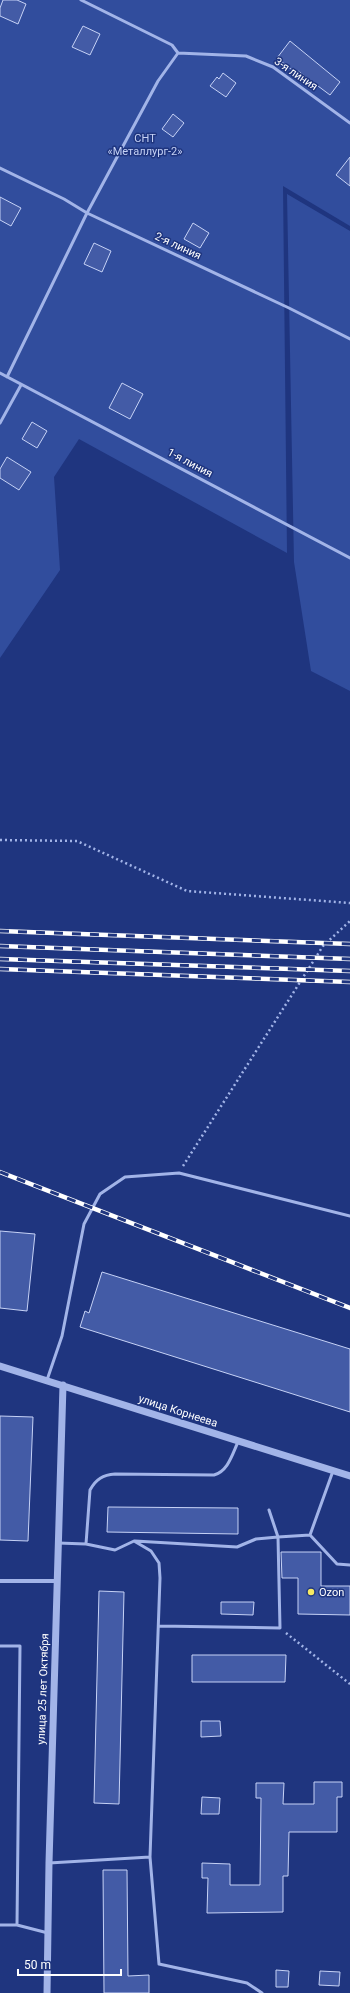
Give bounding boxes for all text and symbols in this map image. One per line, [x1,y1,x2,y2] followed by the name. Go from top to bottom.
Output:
[272,55,320,93] street label: 3-я линия
[108,132,182,158] park label: СНТ «Металлург-2»
[153,230,203,262] street label: 2-я линия
[165,446,215,480] street label: 1-я линия
[137,1392,219,1430] street label: улица Корнеева
[319,1586,344,1599] place label: Ozon
[306,1587,316,1597] marker: Ozon
[35,1633,51,1745] street label: улица 25 лет Октября
[18,1951,121,1977] scale bar
[24,1958,51,1972] text: 50 m

